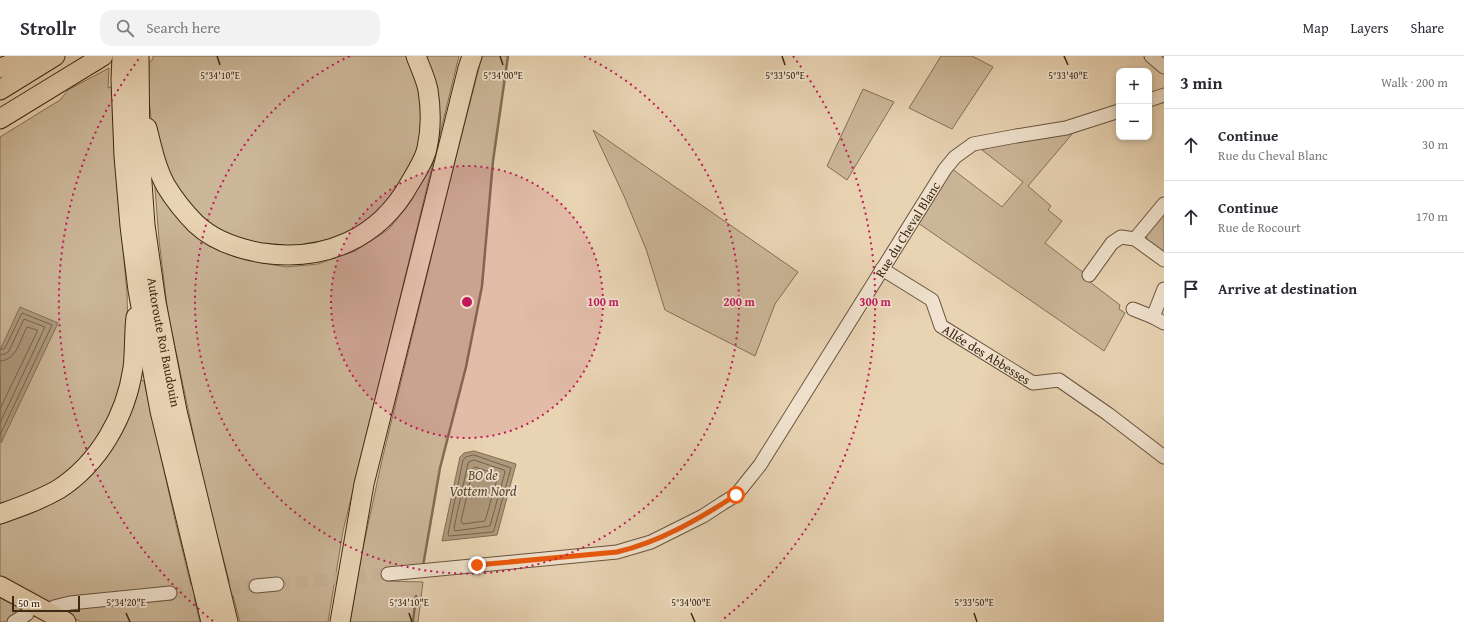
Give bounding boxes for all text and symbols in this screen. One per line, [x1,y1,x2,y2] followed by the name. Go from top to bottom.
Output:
[100,10,380,46] search box
[20,14,76,42] text: Strollr
[114,17,136,39] icon: search
[146,17,220,38] text: Search here
[1303,18,1329,38] text: Map
[1351,18,1389,38] text: Layers
[1411,18,1444,38] text: Share
[200,68,240,83] text: 5°34'10"E
[483,68,523,83] text: 5°34'00"E
[765,68,805,83] text: 5°33'50"E
[1048,68,1088,83] text: 5°33'40"E
[1116,68,1152,140] map controls
[1116,68,1152,104] button: +
[1180,70,1222,95] text: 3 min
[1381,73,1448,92] text: Walk · 200 m
[1116,104,1152,140] button: −
[1218,125,1279,146] text: Continue
[1180,134,1202,156] icon: ahead
[1422,135,1448,154] text: 30 m
[1218,146,1328,165] text: Rue du Cheval Blanc
[870,178,945,281] street label: Rue du Cheval Blanc
[1218,197,1279,218] text: Continue
[1180,206,1202,228] icon: ahead
[1416,207,1448,226] text: 170 m
[1218,218,1301,237] text: Rue de Rocourt
[143,276,185,409] street label: Autoroute Roi Baudouin
[1180,278,1202,300] icon: arrive
[1218,278,1357,299] text: Arrive at destination
[587,293,620,310] text: 100 m
[723,293,756,310] text: 200 m
[859,293,892,310] text: 300 m
[460,295,474,309] centre of rings
[939,320,1034,389] street label: Allée des Abbesses
[449,465,517,501] water label: BO de Vottem Nord
[727,486,745,504] route start
[468,556,486,574] route end
[12,594,80,613] scale bar
[18,595,40,611] text: 50 m
[106,595,146,610] text: 5°34'20"E
[389,595,429,610] text: 5°34'10"E
[671,595,711,610] text: 5°34'00"E
[954,595,994,610] text: 5°33'50"E

